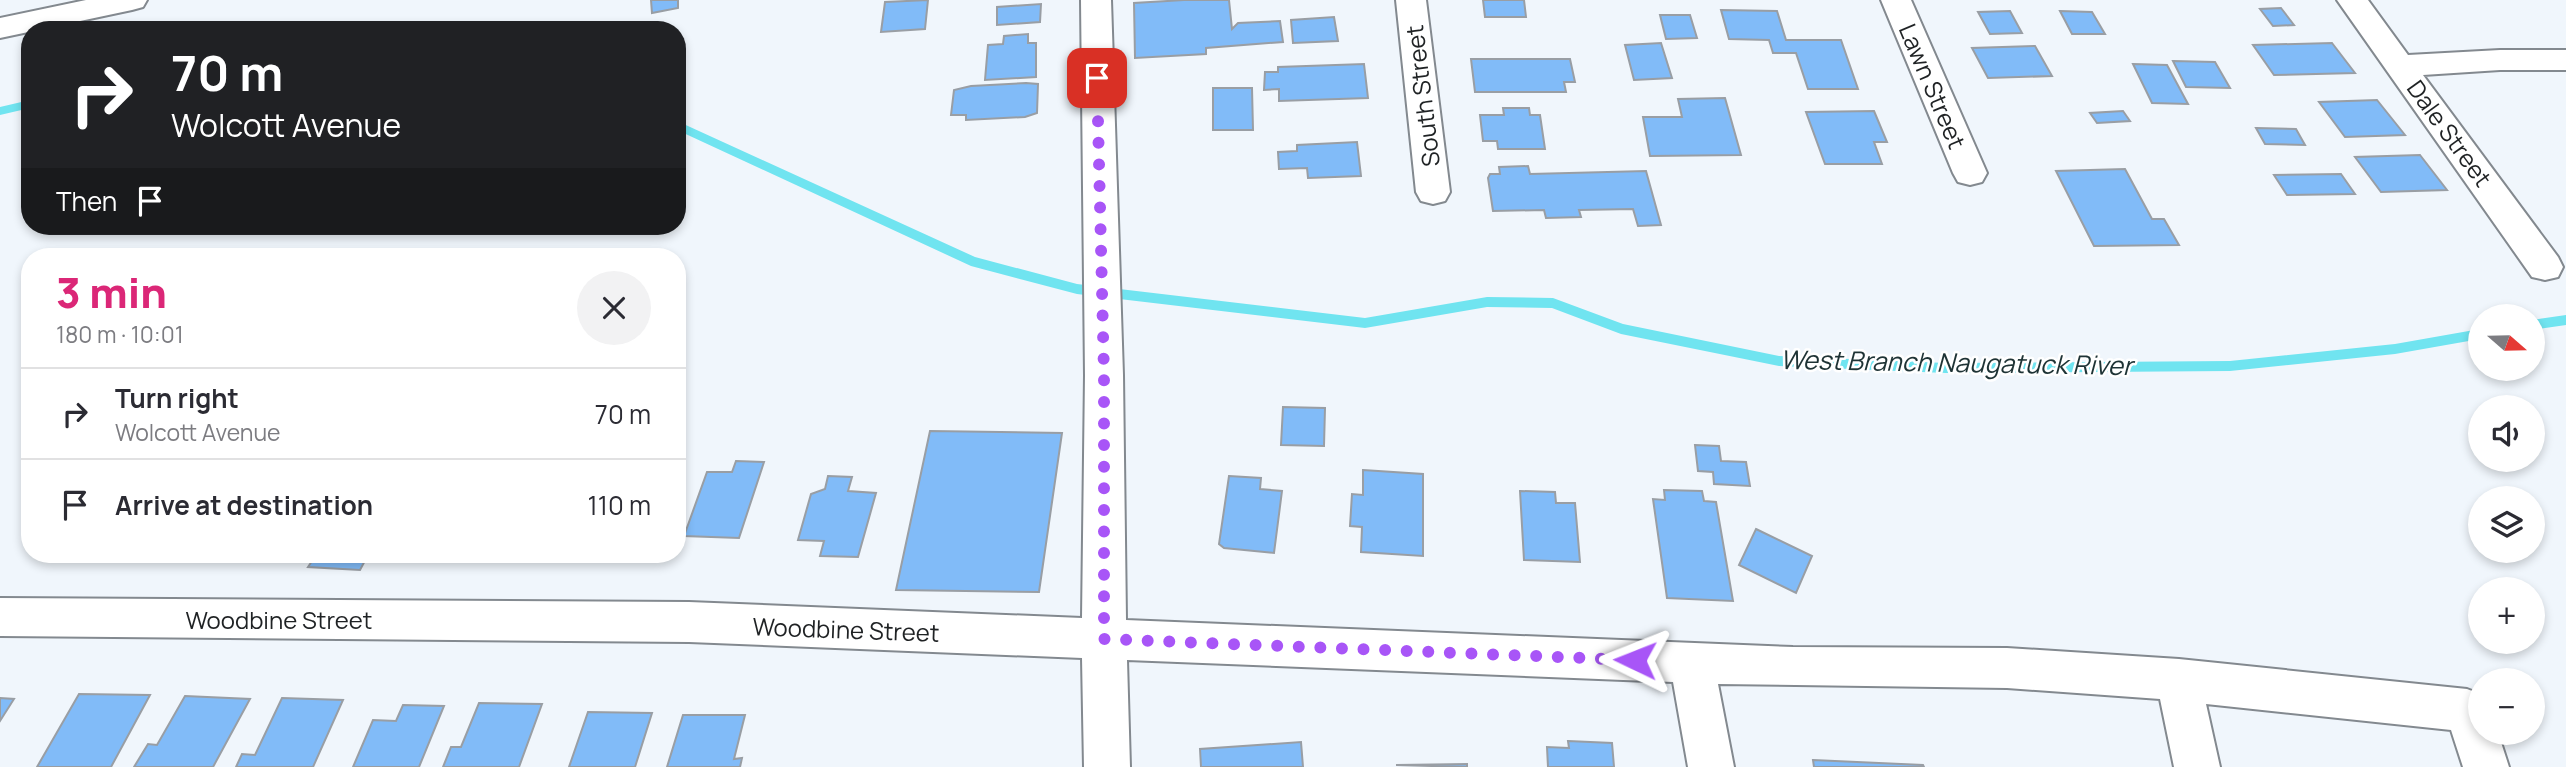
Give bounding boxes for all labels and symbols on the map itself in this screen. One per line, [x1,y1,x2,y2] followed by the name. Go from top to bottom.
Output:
[1892,18,1974,154] street label: Lawn Street
[1397,23,1447,169] street label: South Street
[1067,48,1127,108] pin
[2400,73,2500,193] street label: Dale Street
[2468,304,2544,382] north arrow
[1779,341,2136,383] water label: West Branch Naugatuck River
[186,603,372,636] street label: Woodbine Street
[752,609,940,649] street label: Woodbine Street
[1598,623,1672,697] position arrow

